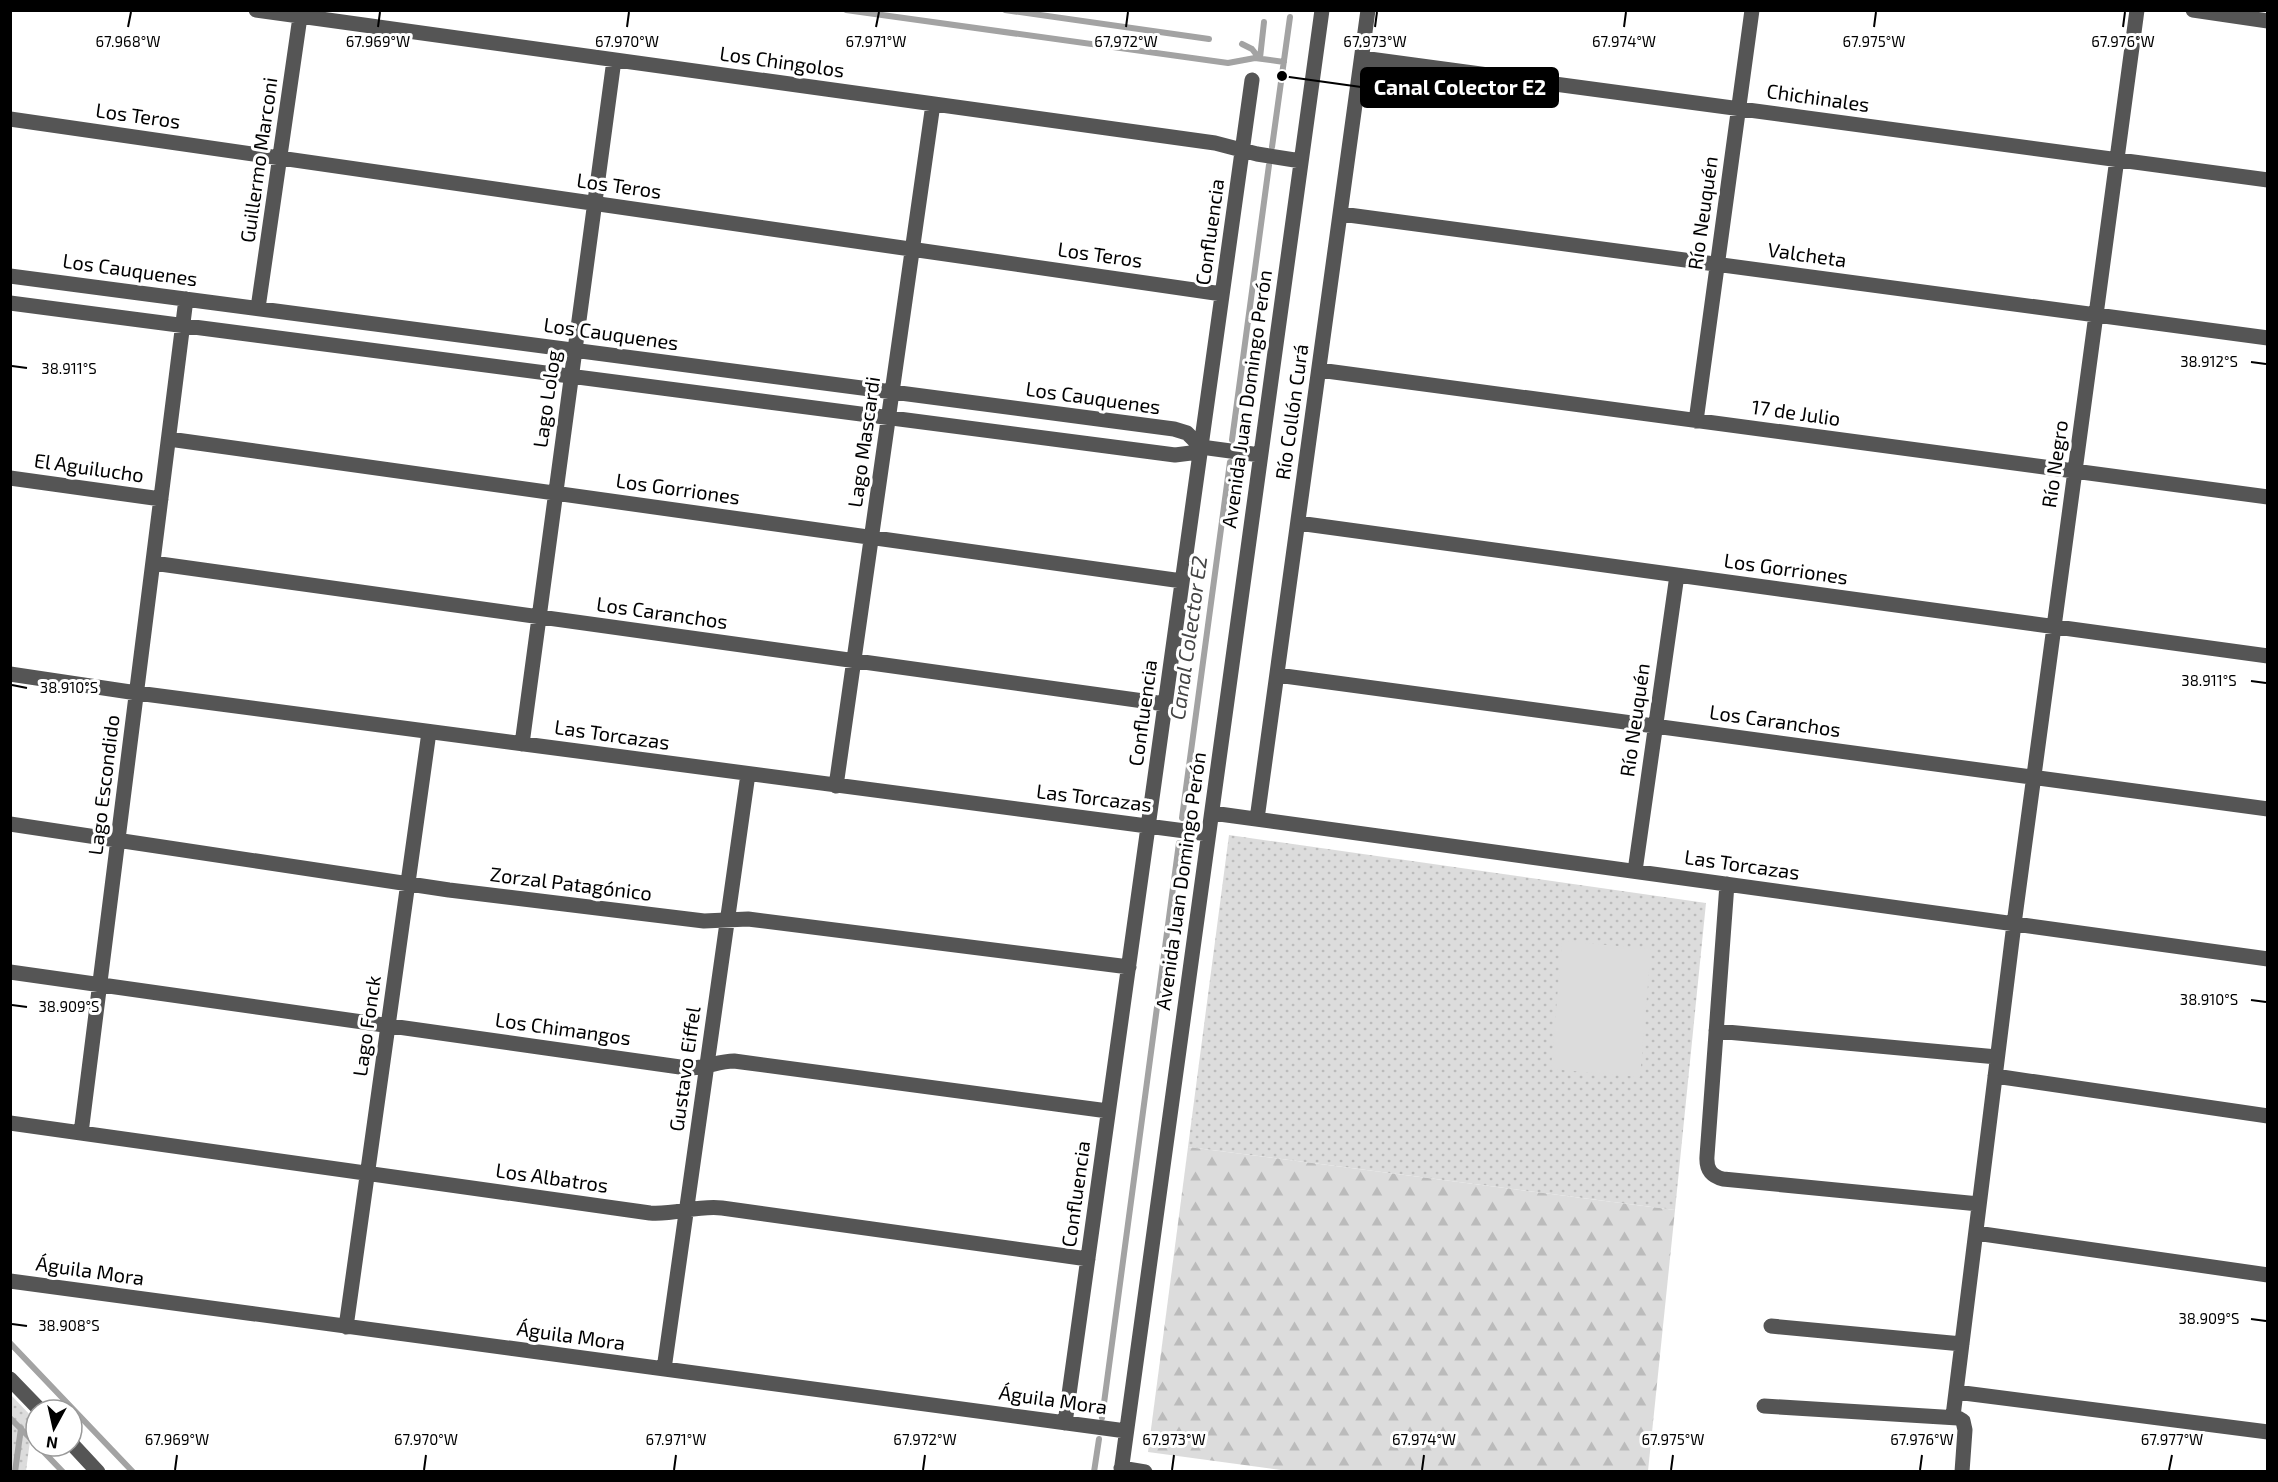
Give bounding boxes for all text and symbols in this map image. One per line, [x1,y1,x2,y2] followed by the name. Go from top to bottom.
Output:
[96,32,160,50] text: 67.968°W
[346,32,410,50] text: 67.969°W
[595,32,659,50] text: 67.970°W
[846,32,906,50] text: 67.971°W
[1094,32,1158,50] text: 67.972°W
[1343,32,1407,50] text: 67.973°W
[1592,32,1656,50] text: 67.974°W
[1843,32,1905,50] text: 67.975°W
[2091,32,2155,50] text: 67.976°W
[718,40,846,82] street label: Los Chingolos
[1361,68,1558,107] callout: Canal Colector E2
[1374,74,1546,99] text: Canal Colector E2
[235,76,281,244] street label: Guillermo Marconi
[1765,78,1871,116] street label: Chichinales
[94,97,182,133] street label: Los Teros
[1682,154,1722,271] street label: Río Neuquén
[575,167,663,203] street label: Los Teros
[1190,177,1228,287] street label: Confluencia
[1056,236,1144,272] street label: Los Teros
[1766,237,1848,271] street label: Valcheta
[61,248,199,290] street label: Los Cauquenes
[1216,268,1276,529] street label: Avenida Juan Domingo Perón
[542,312,680,354] street label: Los Cauquenes
[1270,342,1312,481] street label: Río Collón Curá
[527,349,565,449] street label: Lago Lolog
[2180,352,2238,370] text: 38.912°S
[41,359,97,377] text: 38.911°S
[842,375,884,509] street label: Lago Mascardi
[1024,376,1162,418] street label: Los Cauquenes
[1750,394,1842,430] street label: 17 de Julio
[2036,418,2072,509] street label: Río Negro
[33,447,146,487] street label: El Aguilucho
[615,467,742,509] street label: Los Gorriones
[1723,547,1850,589] street label: Los Gorriones
[1164,554,1211,721] water label: Canal Colector E2
[595,591,729,633] street label: Los Caranchos
[1123,658,1161,768] street label: Confluencia
[1614,661,1654,778] street label: Río Neuquén
[2181,671,2237,689] text: 38.911°S
[40,678,98,696] text: 38.910°S
[1708,699,1842,741] street label: Los Caranchos
[82,713,124,857] street label: Lago Escondido
[553,714,671,754] street label: Las Torcazas
[1150,750,1210,1011] street label: Avenida Juan Domingo Perón
[1035,778,1153,816] street label: Las Torcazas
[1683,844,1801,884] street label: Las Torcazas
[489,861,654,905] street label: Zorzal Patagónico
[347,974,385,1078] street label: Lago Fonck
[2180,990,2238,1008] text: 38.910°S
[39,997,99,1015] text: 38.909°S
[663,1005,705,1133] street label: Gustavo Eiffel
[494,1007,633,1049] street label: Los Chimangos
[1056,1139,1094,1249] street label: Confluencia
[494,1157,610,1197] street label: Los Albatros
[34,1251,146,1289] street label: Águila Mora
[2179,1309,2239,1327] text: 38.909°S
[38,1316,100,1334] text: 38.908°S
[515,1316,627,1354] street label: Águila Mora
[997,1380,1109,1418] street label: Águila Mora
[24,1398,84,1458] north arrow
[145,1430,209,1448] text: 67.969°W
[394,1430,458,1448] text: 67.970°W
[646,1430,706,1448] text: 67.971°W
[893,1430,957,1448] text: 67.972°W
[1142,1430,1206,1448] text: 67.973°W
[1392,1430,1456,1448] text: 67.974°W
[1642,1430,1704,1448] text: 67.975°W
[1890,1430,1954,1448] text: 67.976°W
[2141,1430,2203,1448] text: 67.977°W
[45,1433,59,1454] text: N

